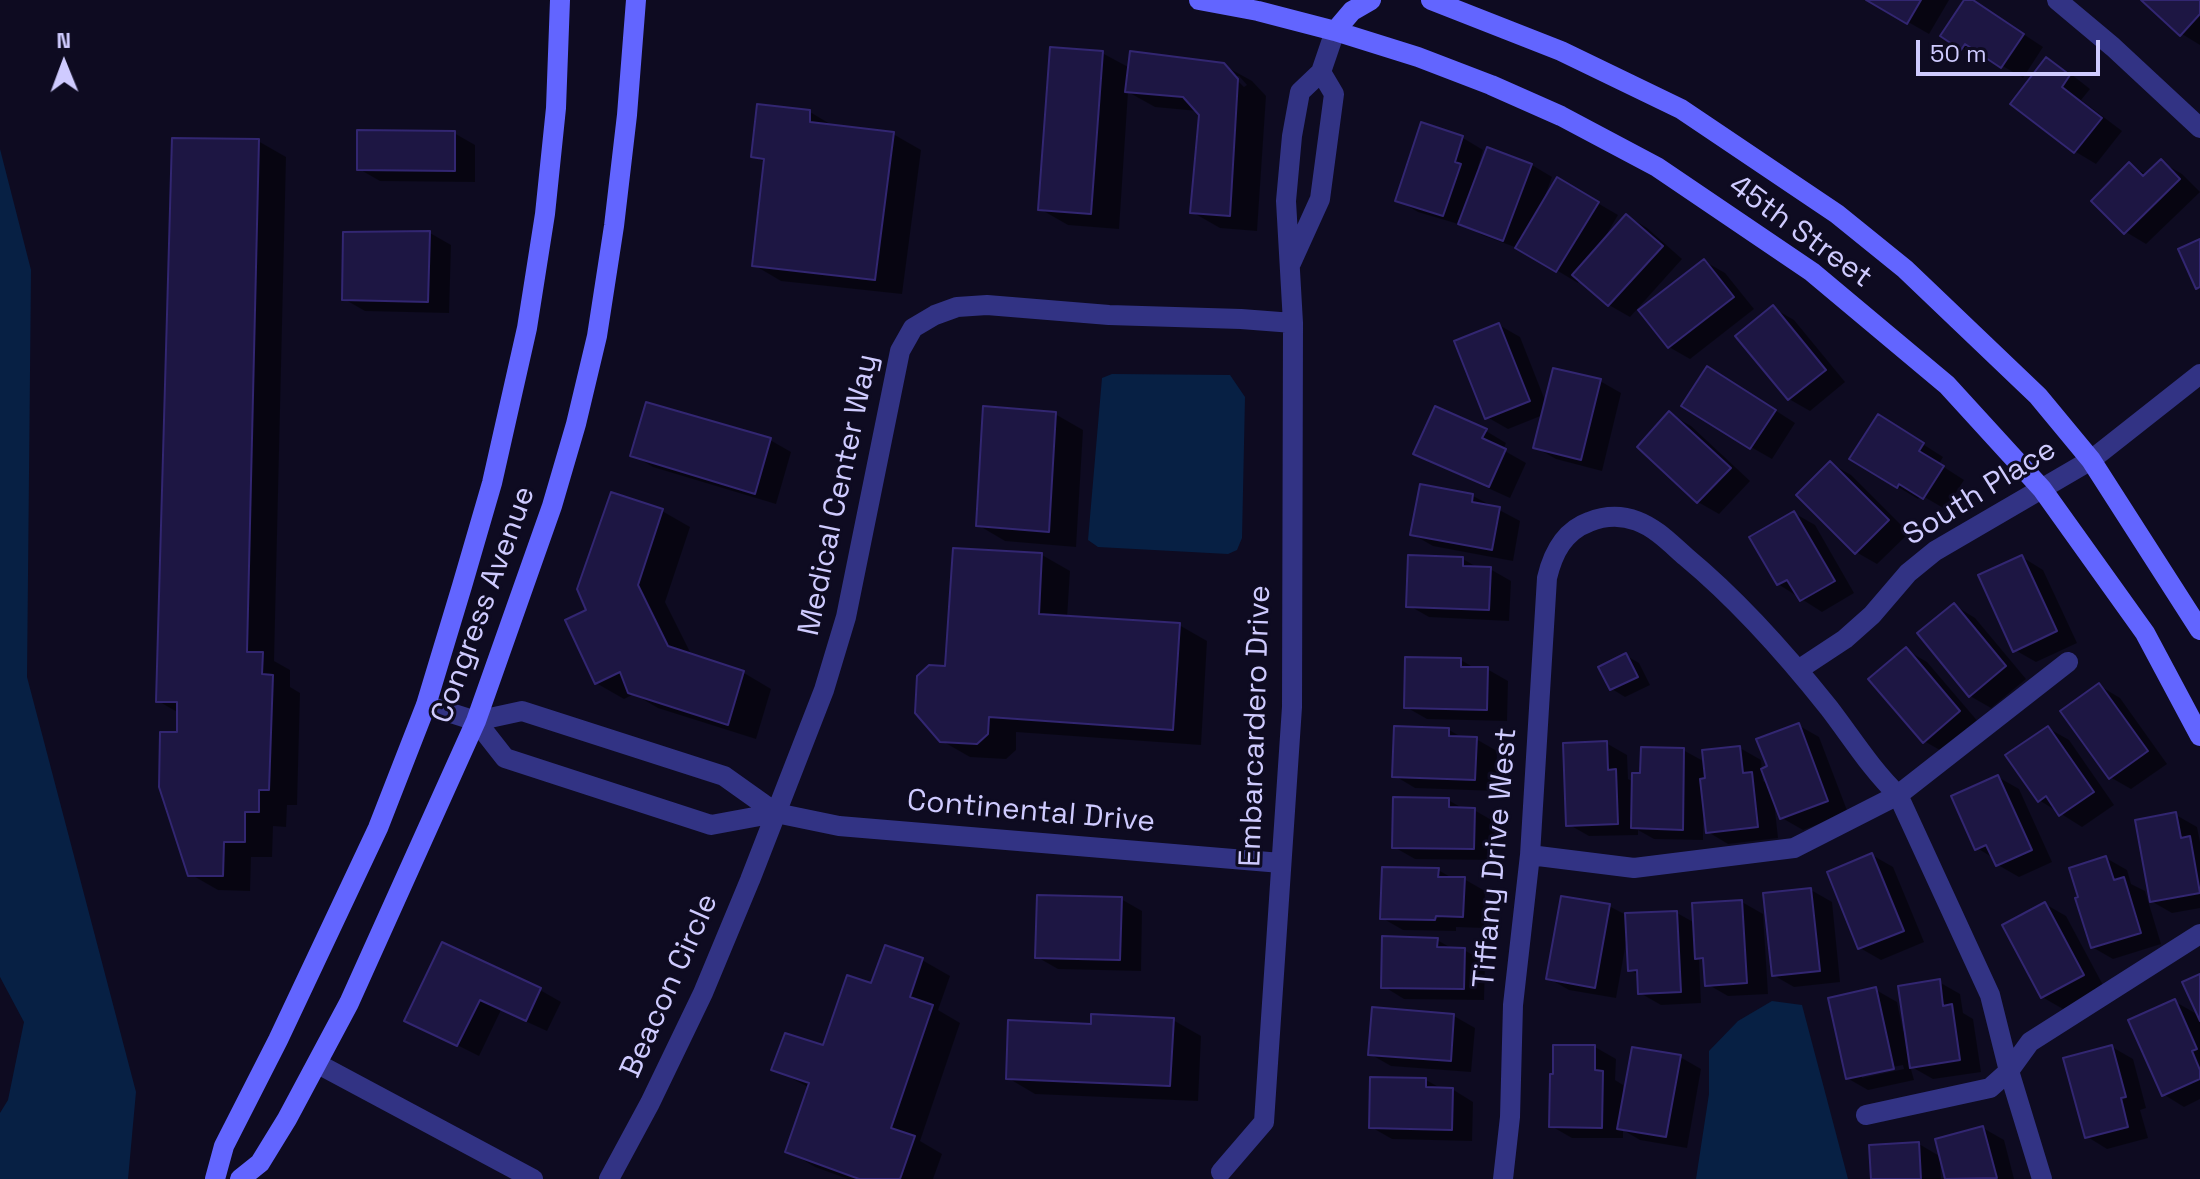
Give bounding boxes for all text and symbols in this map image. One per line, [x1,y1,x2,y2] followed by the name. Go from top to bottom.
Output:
[24,24,104,104] north arrow
[1920,24,2104,74] scale bar
[56,26,71,54] text: N
[1930,38,1987,69] text: 50 m
[1721,168,1879,296] street label: 45th Street
[792,351,886,639] street label: Medical Center Way
[1897,432,2063,554] street label: South Place
[424,482,544,728] street label: Congress Avenue
[1233,584,1279,868] street label: Embarcardero Drive
[1467,726,1525,990] street label: Tiffany Drive West
[905,783,1157,841] street label: Continental Drive
[613,888,727,1084] street label: Beacon Circle

